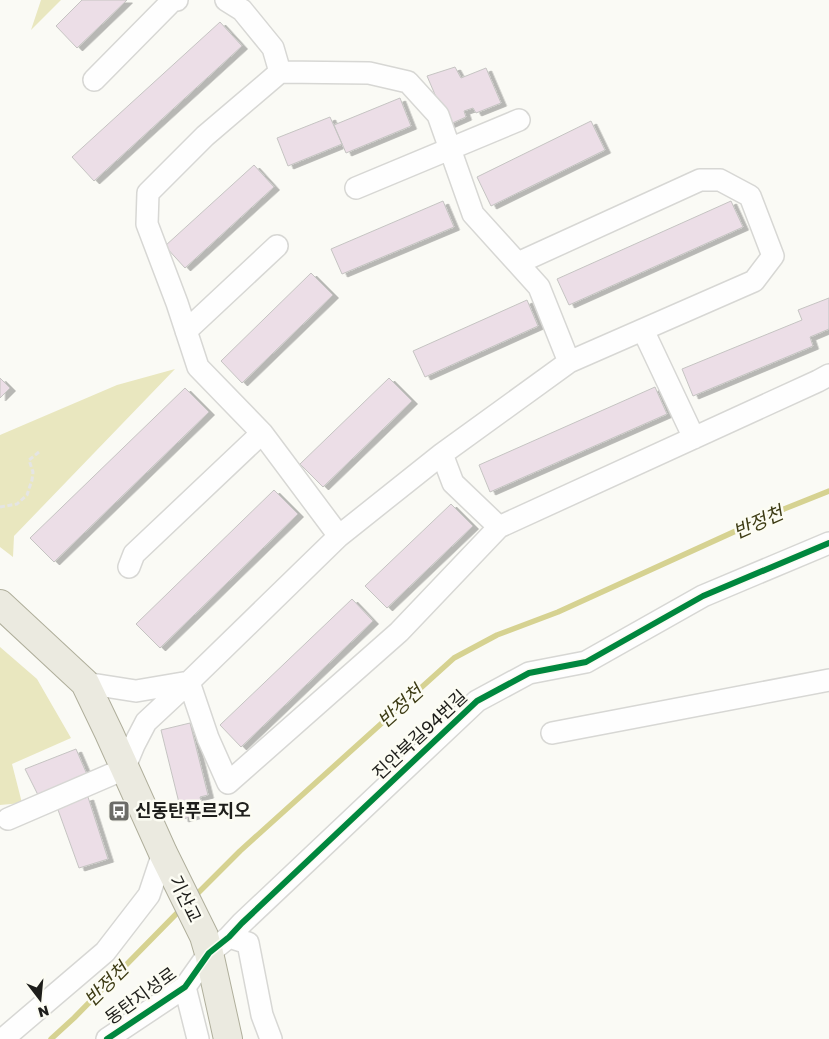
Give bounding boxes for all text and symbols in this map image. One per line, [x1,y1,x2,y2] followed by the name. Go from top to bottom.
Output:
[729,500,788,543] water label: 반정천
[372,679,428,732] water label: 반정천
[367,685,471,784] street label: 진안북길94번길
[107,799,131,823] bus stop icon: 신동탄푸르지오
[135,799,251,821] place label: 신동탄푸르지오
[165,871,207,926] street label: 기산교
[79,956,133,1010] water label: 반정천
[100,962,180,1028] street label: 동탄지성로
[15,974,65,1024] north arrow
[36,1002,51,1022] text: N

